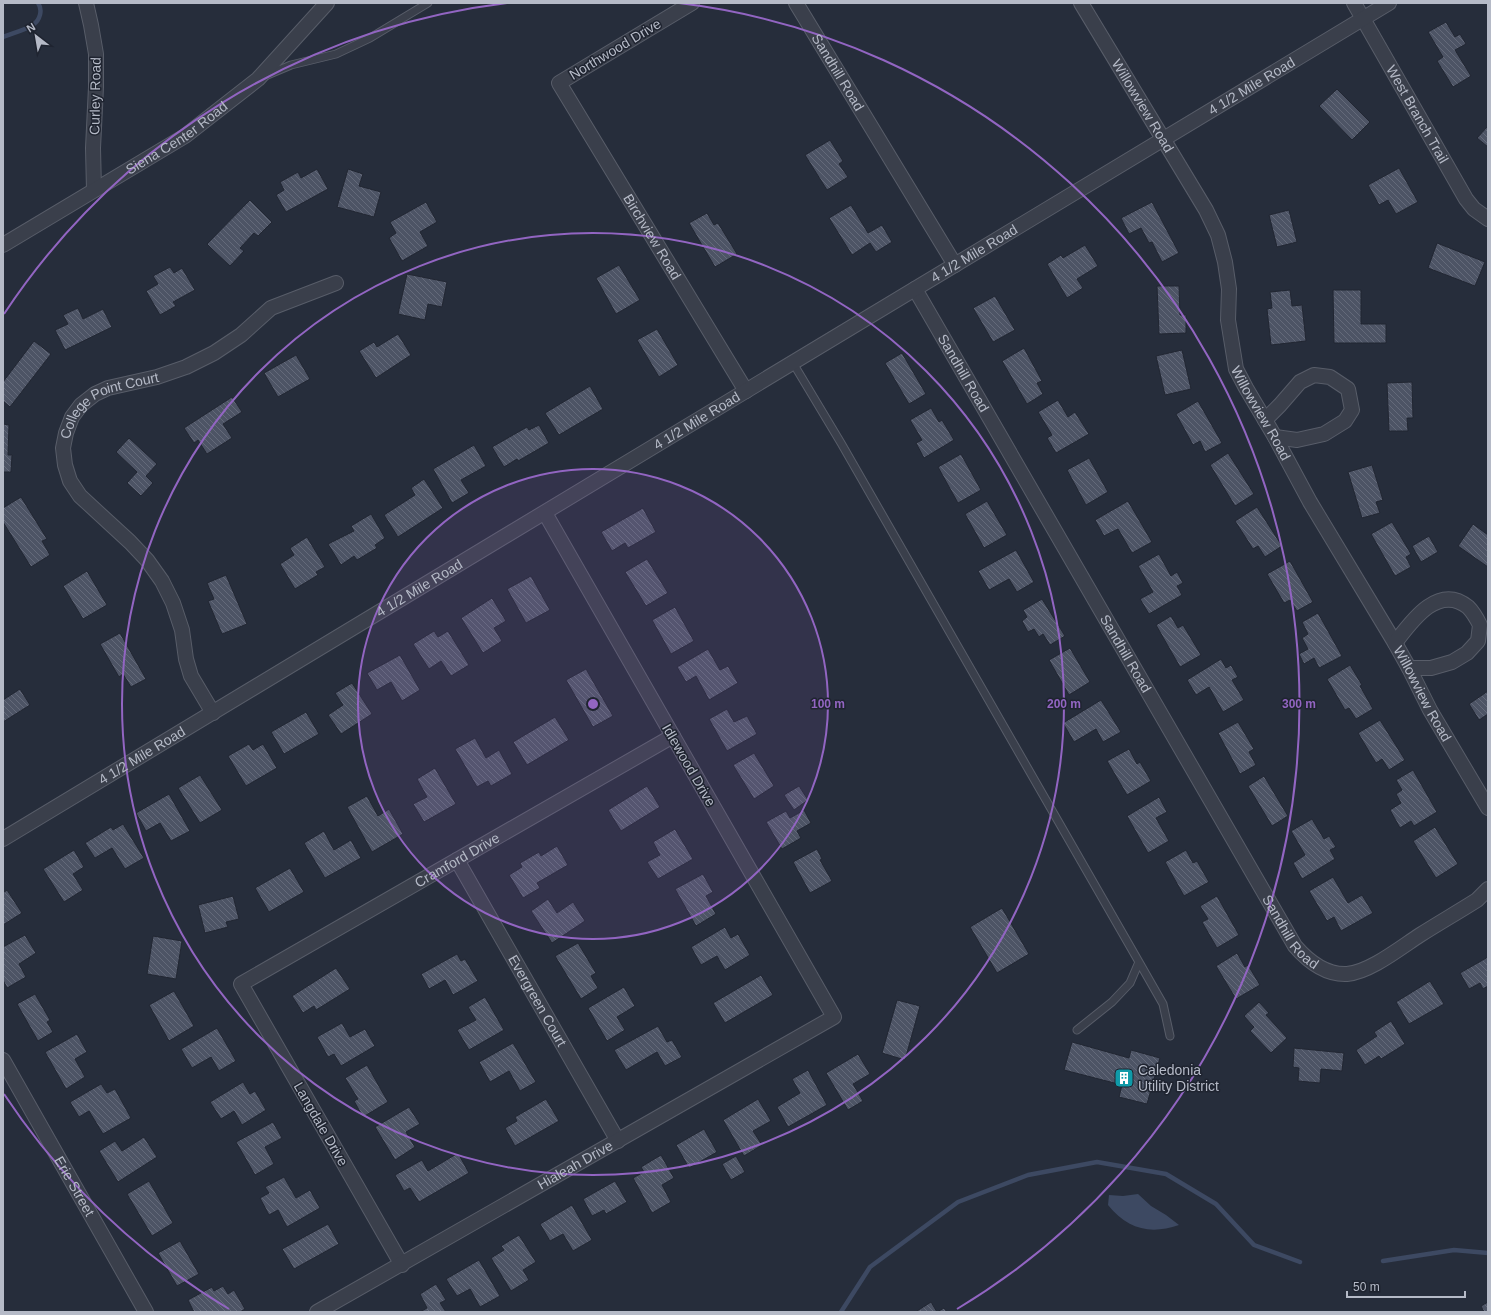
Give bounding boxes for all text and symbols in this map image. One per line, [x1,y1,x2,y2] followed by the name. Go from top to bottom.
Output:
[566,15,664,83] street label: Northwood Drive
[16,16,56,56] north arrow
[24,20,37,35] text: N
[809,31,868,114] street label: Sandhill Road
[1205,54,1298,118] street label: 4 1/2 Mile Road
[1109,56,1177,155] street label: Willowview Road
[86,57,104,135] street label: Curley Road
[1383,62,1452,166] street label: West Branch Trail
[123,98,230,178] street label: Siena Center Road
[620,191,684,282] street label: Birchview Road
[928,221,1020,286] street label: 4 1/2 Mile Road
[935,331,992,415] street label: Sandhill Road
[1228,363,1294,463] street label: Willowview Road
[57,369,160,440] street label: College Point Court
[650,388,743,453] street label: 4 1/2 Mile Road
[373,556,465,620] street label: 4 1/2 Mile Road
[1097,612,1155,695] street label: Sandhill Road
[1390,643,1455,744] street label: Willowview Road
[586,697,600,711] centre of rings
[811,697,845,711] text: 100 m
[1047,697,1081,711] text: 200 m
[1282,697,1316,711] text: 300 m
[659,721,719,809] street label: Idlewood Drive
[96,723,188,788] street label: 4 1/2 Mile Road
[412,829,502,891] street label: Cramford Drive
[1259,892,1322,972] street label: Sandhill Road
[505,952,570,1049] street label: Evergreen Court
[1138,1062,1219,1094] place label: Caledonia Utility District
[1113,1067,1135,1089] building icon: Caledonia Utility District
[291,1079,352,1169] street label: Langdale Drive
[534,1137,616,1193] street label: Hialeah Drive
[51,1153,98,1219] street label: Erie Street
[1347,1273,1465,1299] scale bar
[1353,1280,1380,1294] text: 50 m

